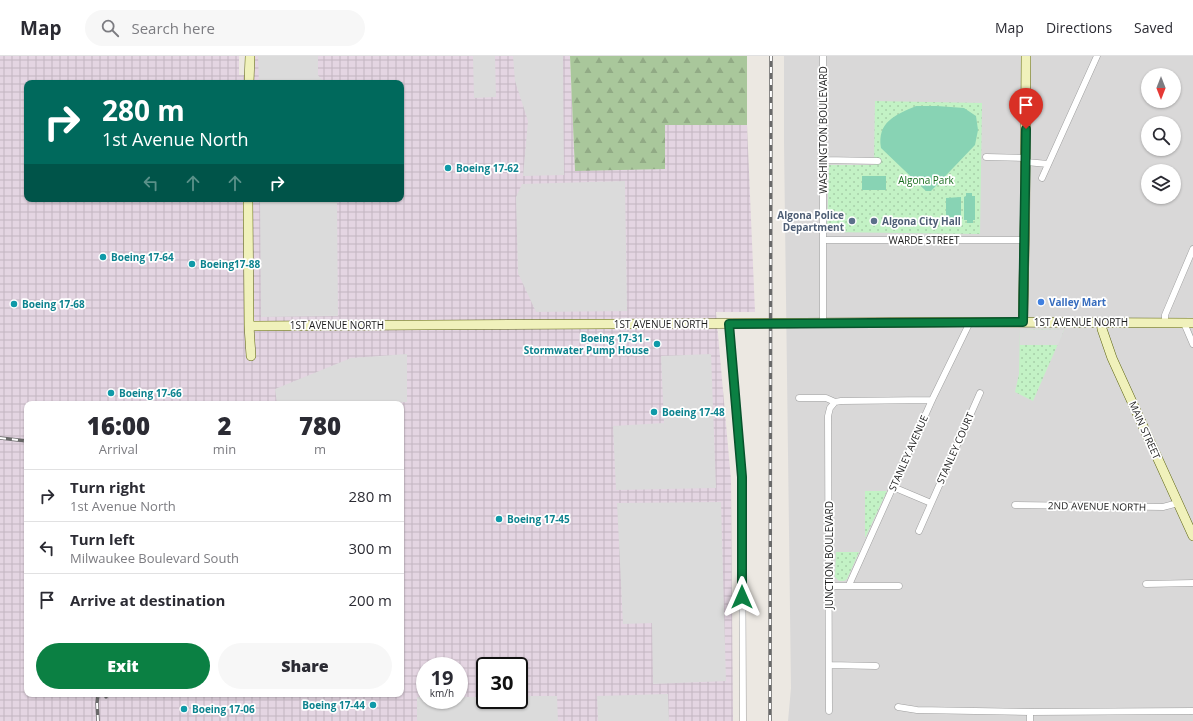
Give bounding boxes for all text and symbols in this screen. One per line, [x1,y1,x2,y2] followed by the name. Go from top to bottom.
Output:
[85,10,365,46] search box
[20,15,61,41] text: Map
[99,17,121,39] icon: search
[131,18,215,38] text: Search here
[995,18,1024,37] text: Map
[1046,18,1112,37] text: Directions
[1134,18,1173,37] text: Saved
[816,66,830,194] street label: WASHINGTON BOULEVARD
[1141,68,1181,108] north arrow
[1141,68,1181,204] map controls
[1009,88,1043,129] pin
[102,91,185,129] text: 280 m
[1015,94,1037,116] icon: arrive
[36,96,88,148] icon: right
[1141,116,1181,156] button: search
[102,127,249,151] text: 1st Avenue North
[456,161,519,175] place label: Boeing 17-62
[443,163,453,173] marker: Boeing 17-62
[1141,164,1181,204] button: layers
[140,172,162,194] icon: left
[182,172,204,194] icon: ahead
[224,172,246,194] icon: ahead
[266,172,288,194] icon: right
[898,173,954,187] park label: Algona Park
[777,208,845,234] place label: Algona Police Department
[882,214,961,228] place label: Algona City Hall
[847,216,857,226] marker: Algona Police Department
[869,216,879,226] marker: Algona City Hall
[889,233,960,247] street label: WARDE STREET
[111,250,174,264] place label: Boeing 17-64
[98,252,108,262] marker: Boeing 17-64
[200,257,260,271] place label: Boeing17-88
[187,259,197,269] marker: Boeing17-88
[1049,295,1107,309] place label: Valley Mart
[22,297,85,311] place label: Boeing 17-68
[1036,297,1046,307] marker: Valley Mart
[9,299,19,309] marker: Boeing 17-68
[1034,315,1128,329] street label: 1ST AVENUE NORTH
[614,317,708,331] street label: 1ST AVENUE NORTH
[290,318,384,332] street label: 1ST AVENUE NORTH
[524,331,649,357] place label: Boeing 17-31 - Stormwater Pump House
[652,339,662,349] marker: Boeing 17-31 - Stormwater Pump House
[119,386,182,400] place label: Boeing 17-66
[106,388,116,398] marker: Boeing 17-66
[1126,399,1164,462] street label: MAIN STREET
[662,405,725,419] place label: Boeing 17-48
[649,407,659,417] marker: Boeing 17-48
[87,409,150,442] text: 16:00
[217,409,232,442] text: 2
[299,409,341,442] text: 780
[933,410,977,486] street label: STANLEY COURT
[885,413,931,493] street label: STANLEY AVENUE
[99,440,138,458] text: Arrival
[213,440,236,458] text: min
[314,440,326,458] text: m
[70,477,145,497] text: Turn right
[36,485,58,507] icon: right
[348,486,392,506] text: 280 m
[70,497,176,515] text: 1st Avenue North
[1048,498,1146,514] street label: 2ND AVENUE NORTH
[822,501,836,610] street label: JUNCTION BOULEVARD
[507,512,570,526] place label: Boeing 17-45
[494,514,504,524] marker: Boeing 17-45
[70,529,135,549] text: Turn left
[36,537,58,559] icon: left
[348,538,392,558] text: 300 m
[70,549,239,567] text: Milwaukee Boulevard South
[721,576,763,618] position arrow
[36,589,58,611] icon: arrive
[70,590,225,610] text: Arrive at destination
[348,590,392,610] text: 200 m
[36,643,210,689] button: Exit
[218,643,392,689] button: Share
[476,657,528,709] speed limit sign: 30
[431,664,453,691] text: 19
[430,686,454,700] text: km/h
[302,698,365,712] place label: Boeing 17-44
[368,700,378,710] marker: Boeing 17-44
[192,702,255,716] place label: Boeing 17-06
[179,704,189,714] marker: Boeing 17-06

